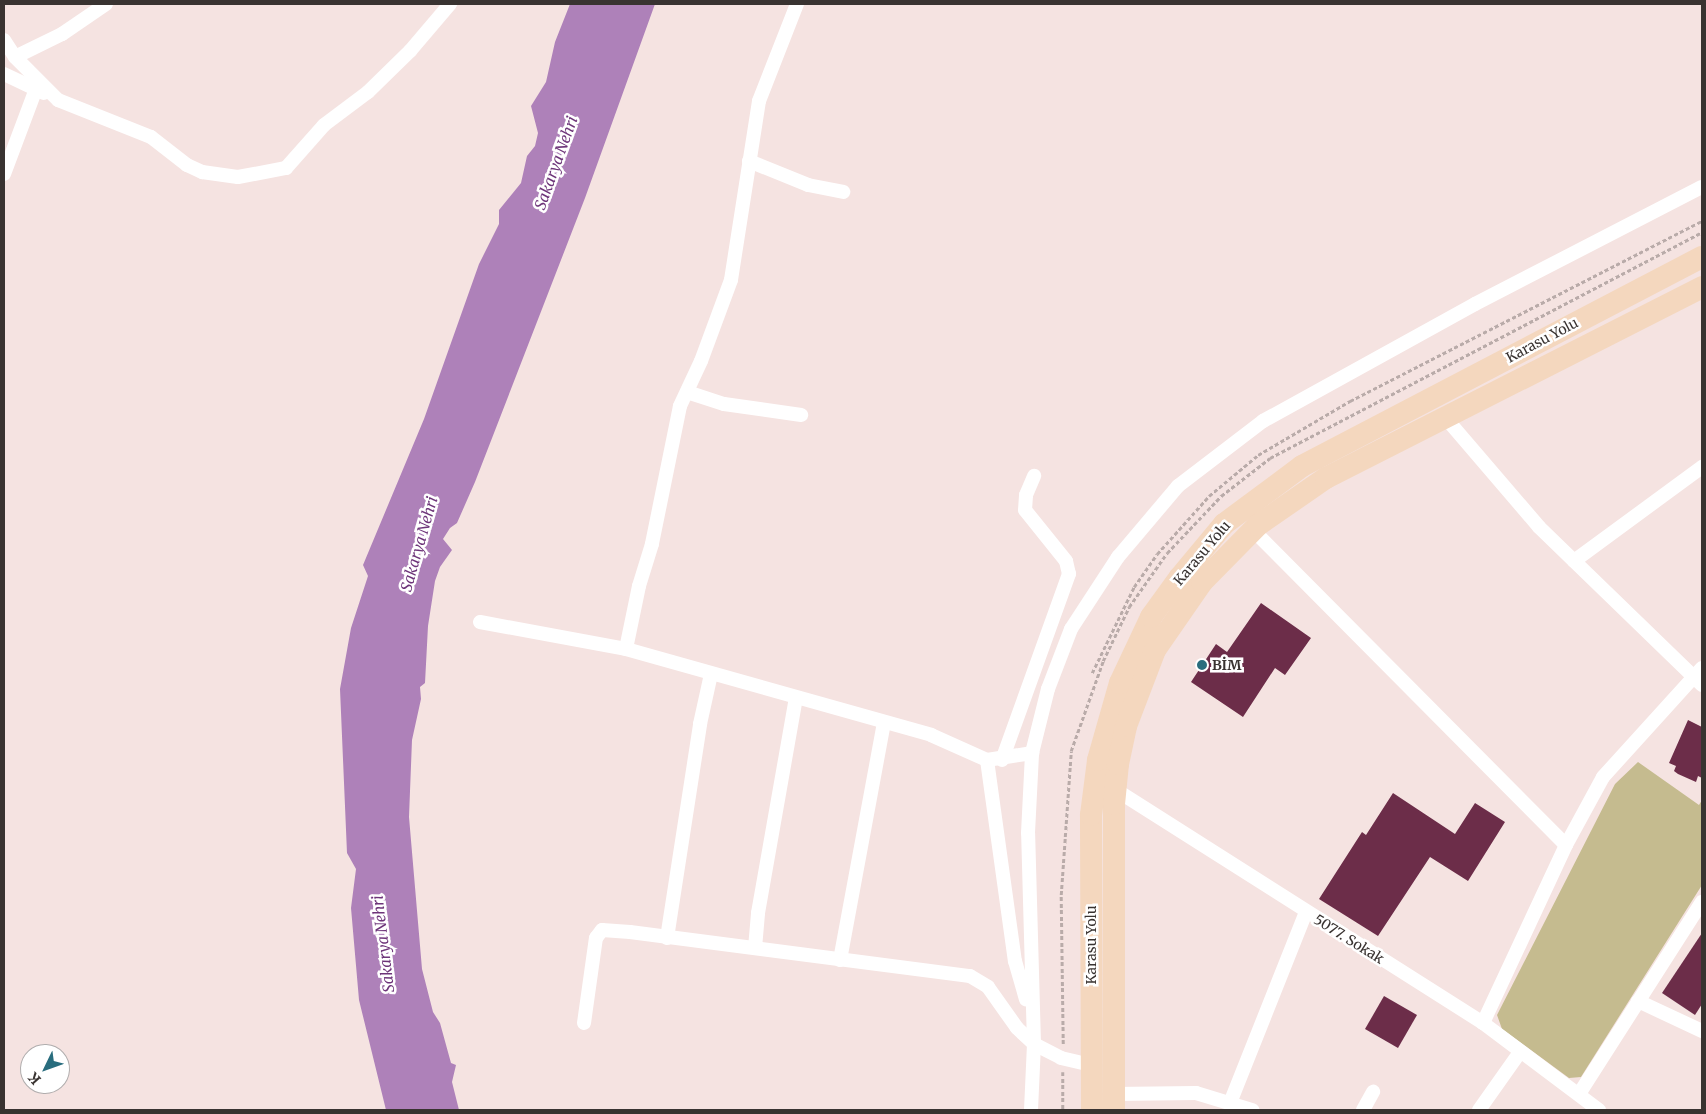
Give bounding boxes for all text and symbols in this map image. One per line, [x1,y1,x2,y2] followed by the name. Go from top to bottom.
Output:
[531,114,581,212] water label: Sakarya Nehri
[1503,314,1581,366] street label: Karasu Yolu
[397,495,441,593] water label: Sakarya Nehri
[1170,517,1234,589] street label: Karasu Yolu
[1212,657,1241,673] place label: BİM
[1196,659,1208,671] marker: BİM
[368,894,398,994] water label: Sakarya Nehri
[1083,905,1099,985] street label: Karasu Yolu
[1311,911,1387,967] street label: 5077. Sokak
[20,1044,70,1094] north arrow
[24,1068,45,1088] text: K

